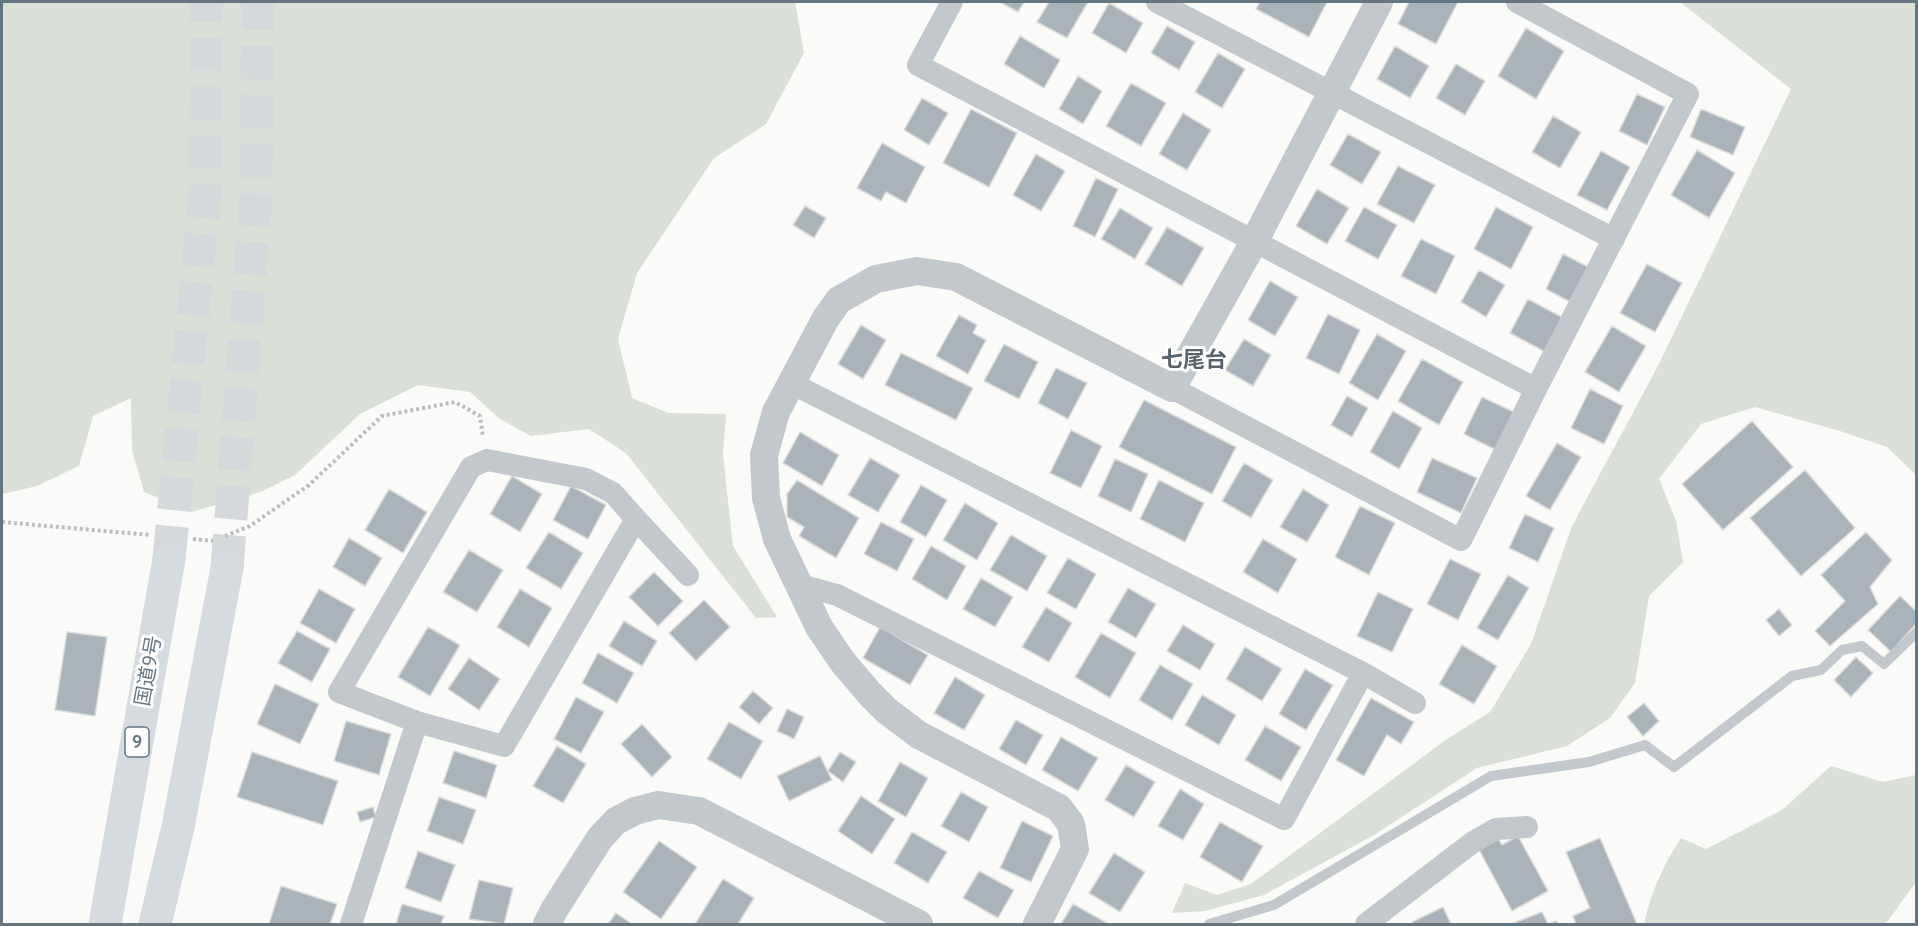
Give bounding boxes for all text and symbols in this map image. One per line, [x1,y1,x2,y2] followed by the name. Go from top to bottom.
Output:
[1161,348,1227,374] district label: 七尾台
[131,634,167,708] street label: 国道9号
[125,727,149,757] road number: 9

